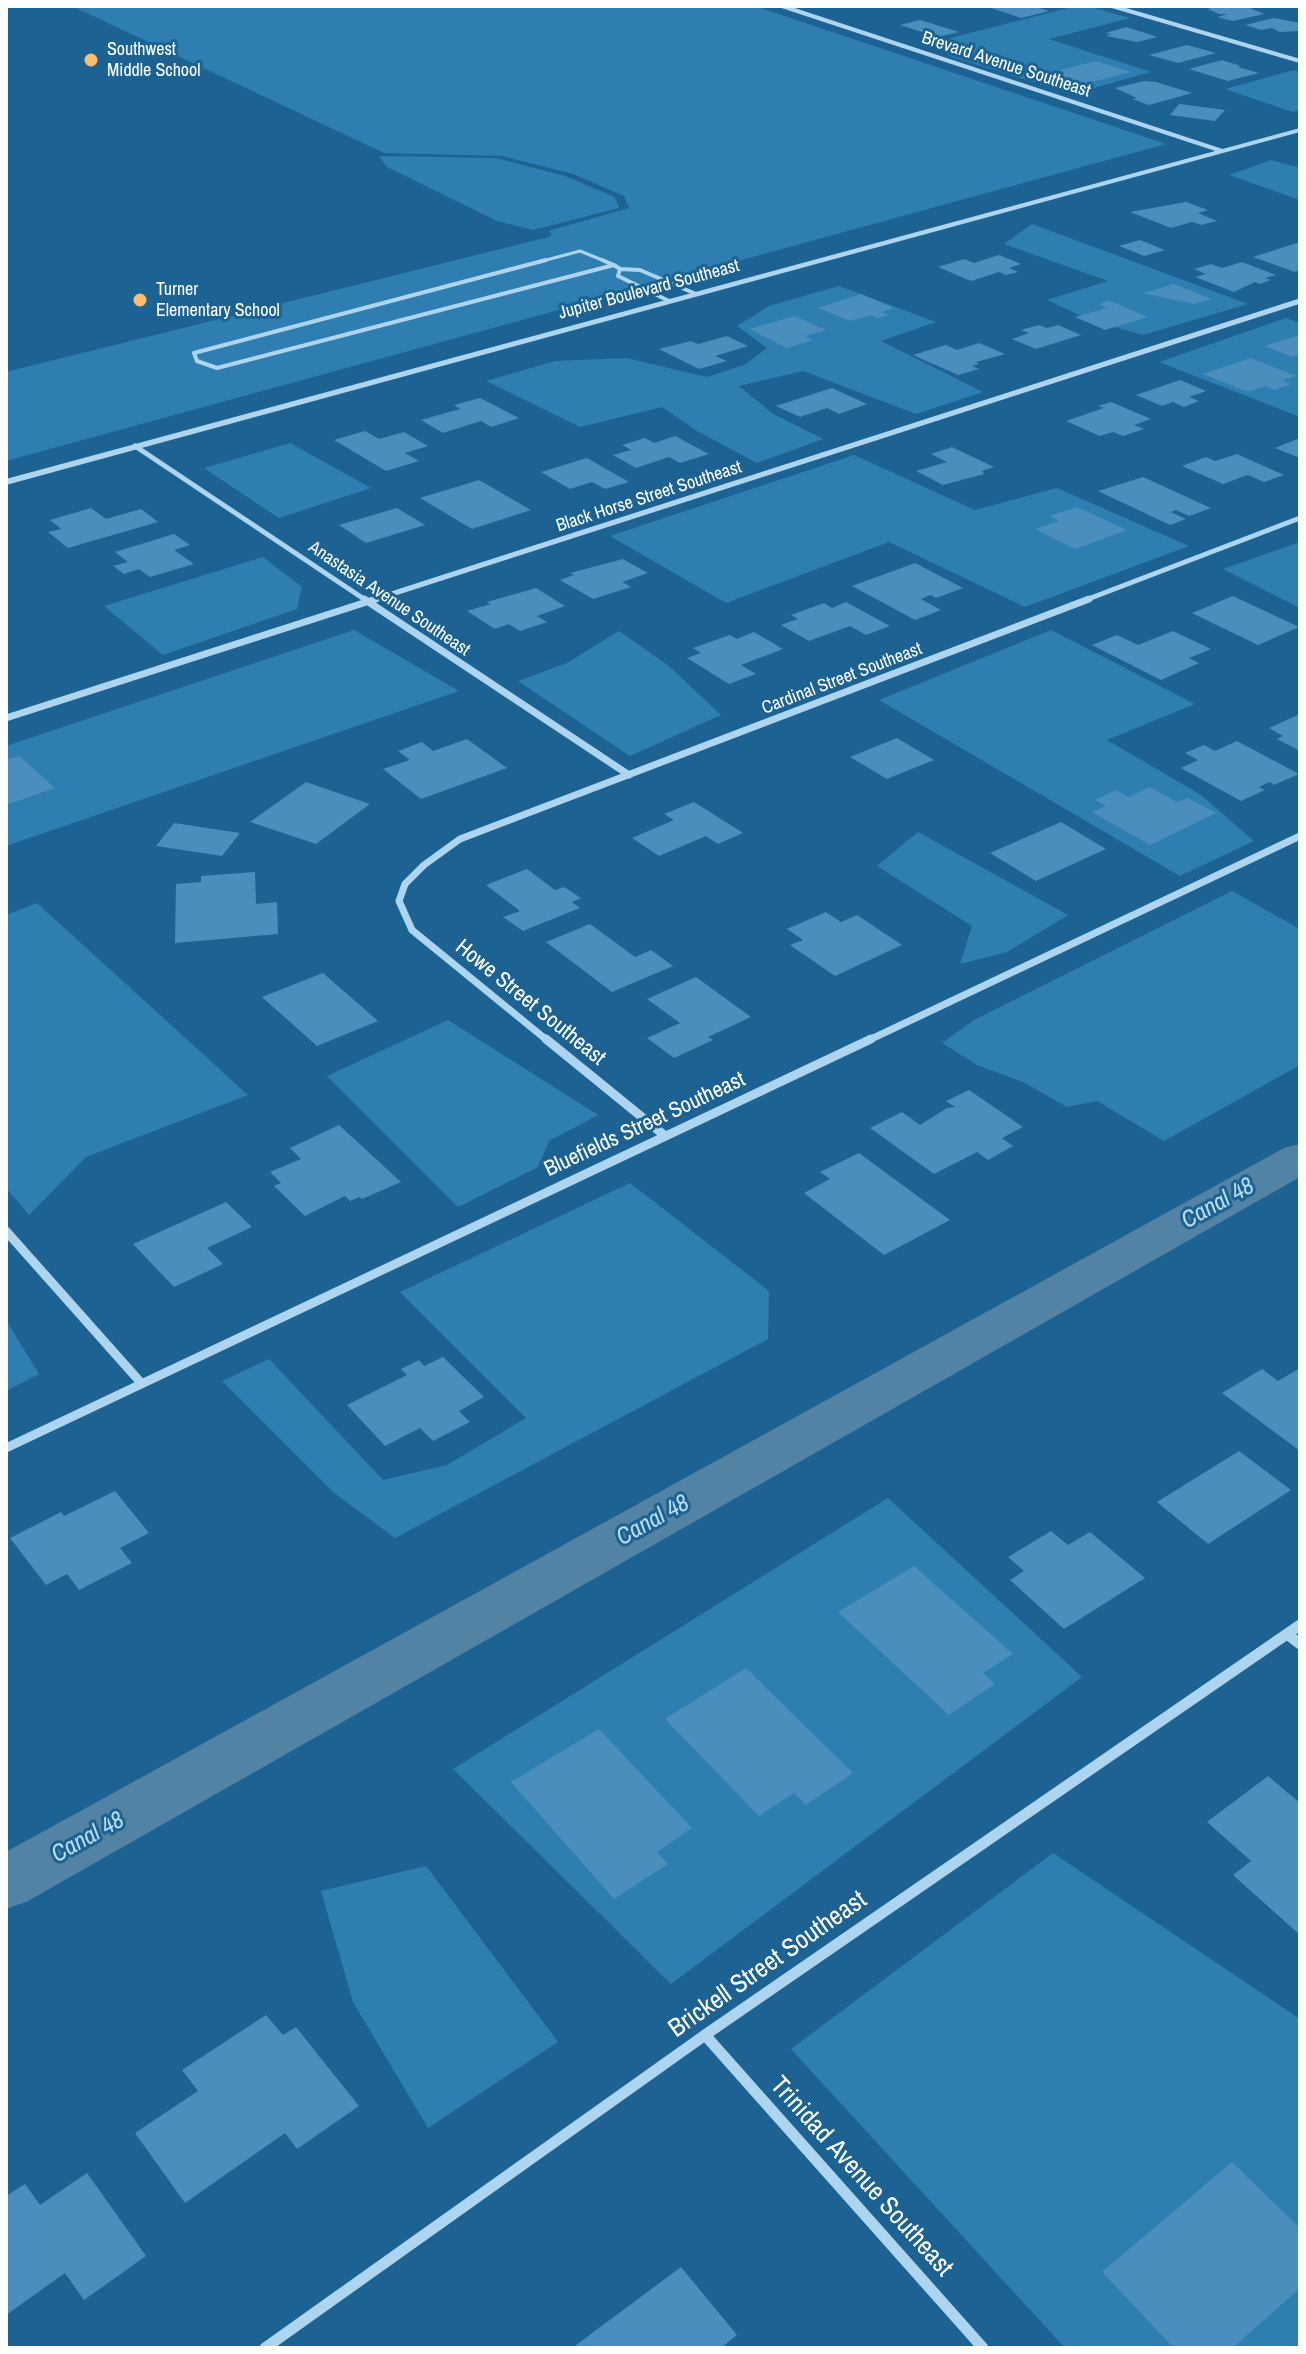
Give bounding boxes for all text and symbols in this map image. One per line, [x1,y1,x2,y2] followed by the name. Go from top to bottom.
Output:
[919,28,1093,102] street label: Brevard Avenue Southeast
[107,39,201,82] place label: Southwest Middle School
[82,51,100,69] marker: Southwest Middle School
[556,255,742,325] street label: Jupiter Boulevard Southeast
[156,279,280,322] place label: Turner Elementary School
[131,291,149,309] marker: Turner Elementary School
[554,457,744,537] street label: Black Horse Street Southeast
[304,537,474,661] street label: Anastasia Avenue Southeast
[759,638,925,720] street label: Cardinal Street Southeast
[450,934,610,1072] street label: Howe Street Southeast
[540,1067,750,1183] street label: Bluefields Street Southeast
[1177,1172,1259,1236] water label: Canal 48
[612,1489,694,1553] water label: Canal 48
[47,1806,129,1870] water label: Canal 48
[663,1885,873,2045] street label: Brickell Street Southeast
[763,2071,959,2283] street label: Trinidad Avenue Southeast

